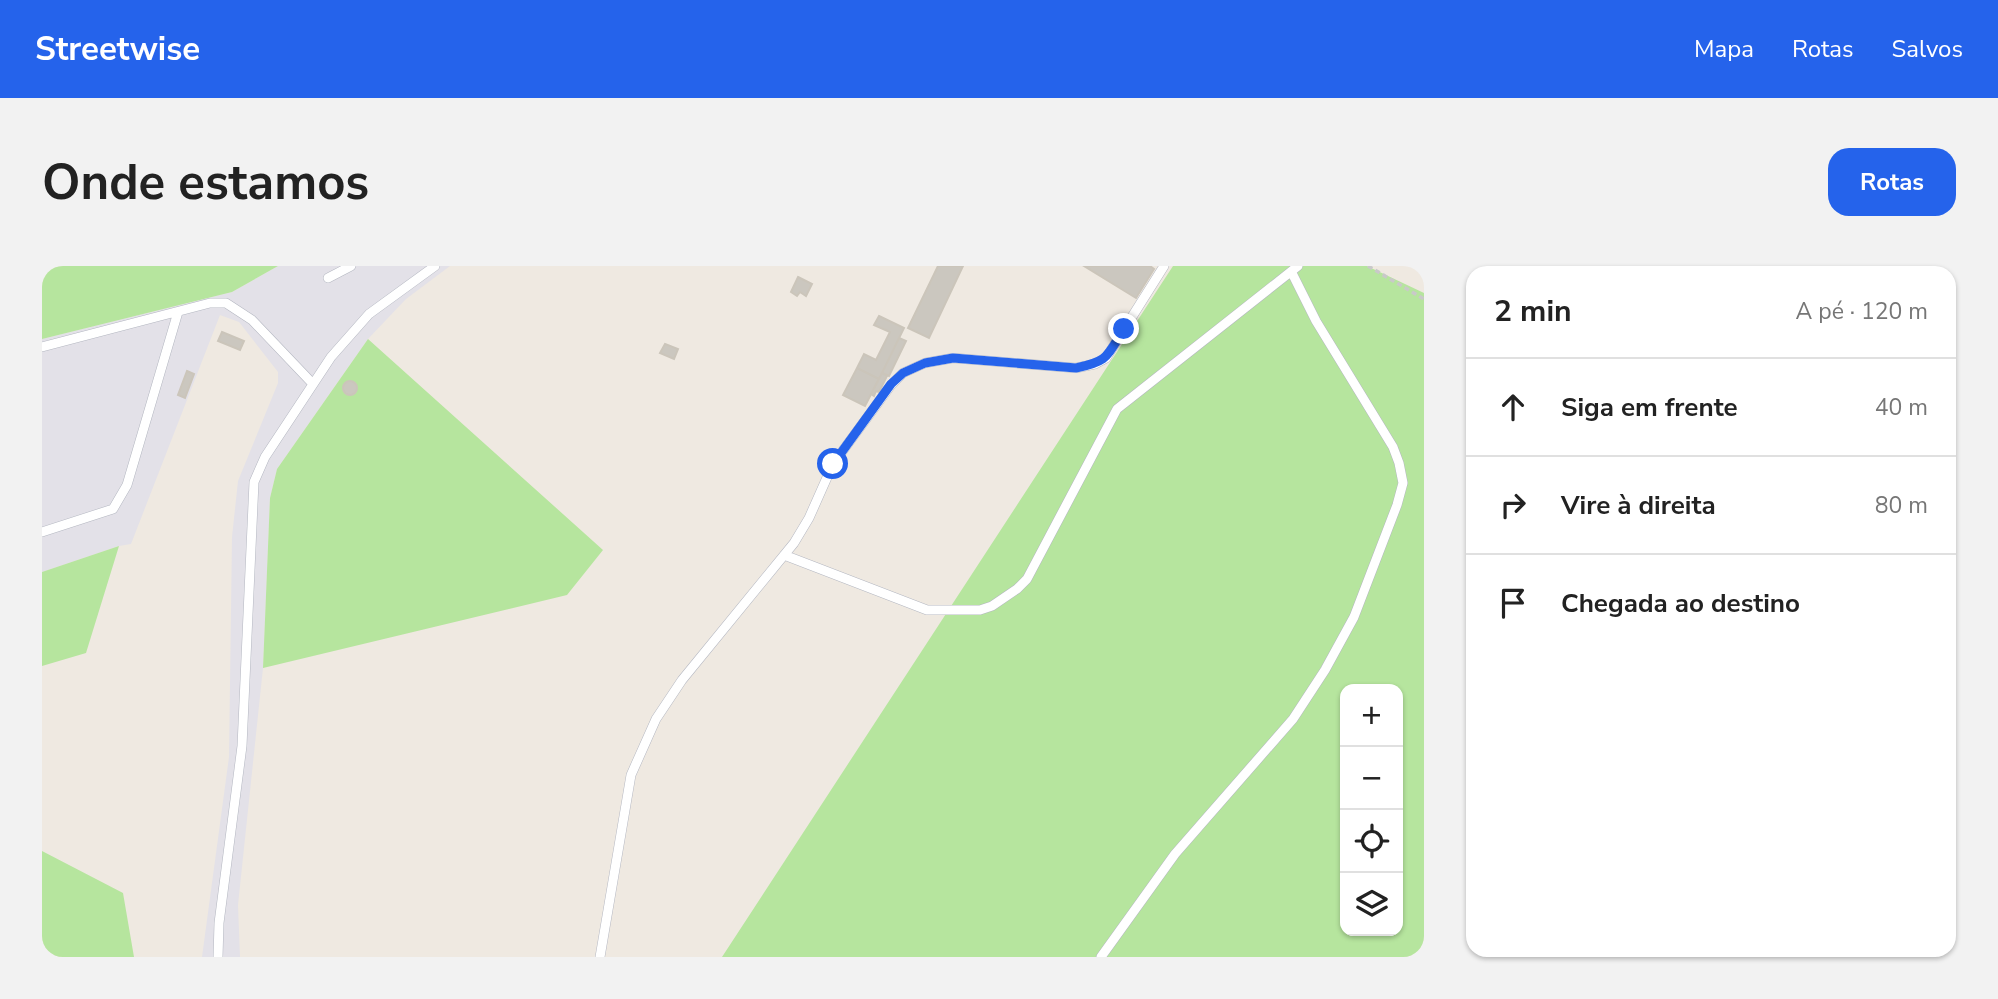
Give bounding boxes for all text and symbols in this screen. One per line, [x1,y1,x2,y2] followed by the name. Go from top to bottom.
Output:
[35,27,200,72] text: Streetwise
[1694,33,1754,65] text: Mapa
[1792,33,1854,65] text: Rotas
[1892,33,1963,65] text: Salvos
[1828,148,1956,216] button: Rotas
[42,149,369,216] text: Onde estamos
[1494,291,1572,332] text: 2 min
[1796,296,1928,327] text: A pé · 120 m
[1108,313,1139,344] route end
[1494,388,1532,426] icon: ahead
[1561,390,1738,425] text: Siga em frente
[1875,392,1928,423] text: 40 m
[817,448,848,479] route start
[1494,486,1532,524] icon: right
[1561,488,1716,523] text: Vire à direita
[1875,490,1928,521] text: 80 m
[1494,584,1532,622] icon: arrive
[1561,586,1800,621] text: Chegada ao destino
[1340,684,1403,936] map controls
[1340,684,1403,747] button: +
[1340,747,1403,810] button: −
[1340,810,1403,873] button: locate
[1340,873,1403,936] button: layers

